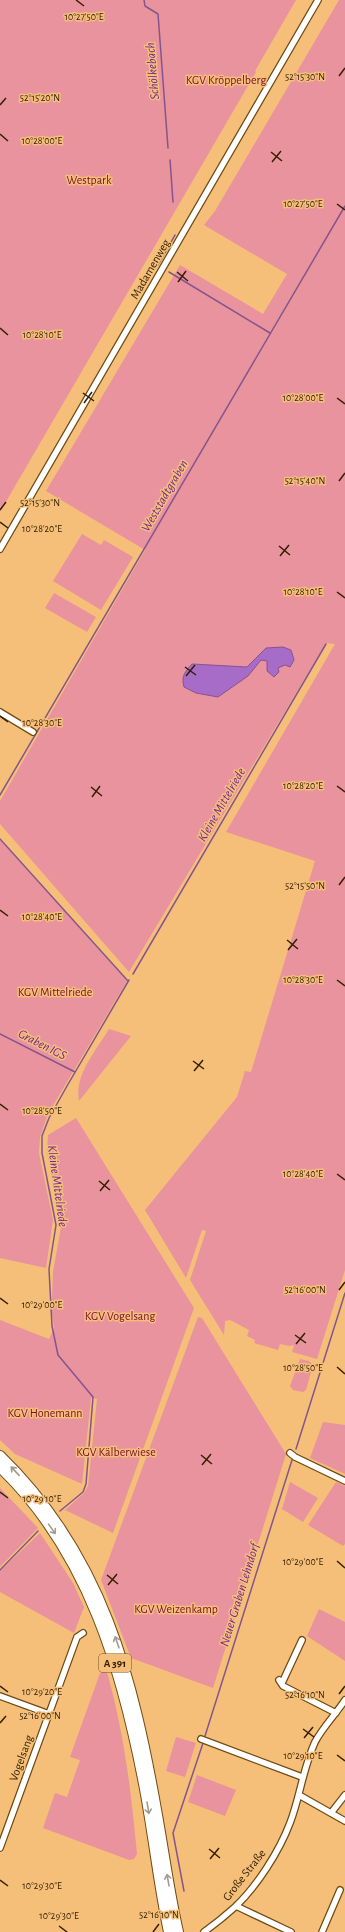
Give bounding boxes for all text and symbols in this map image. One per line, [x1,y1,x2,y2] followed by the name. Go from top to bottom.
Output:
[64,12,104,22] text: 10°27'50"E
[144,42,162,100] water label: Schölkebach
[285,72,325,82] text: 52°15'30"N
[186,74,266,86] park label: KGV Kröppelberg
[20,93,60,103] text: 52°15'20"N
[22,136,63,146] text: 10°28'00"E
[67,174,112,186] park label: Westpark
[283,199,323,209] text: 10°27'50"E
[128,237,172,301] street label: Madamenweg
[23,330,62,340] text: 10°28'10"E
[283,393,324,403] text: 10°28'00"E
[139,458,191,534] water label: Weststadtgraben
[285,476,325,486] text: 52°15'40"N
[20,498,60,508] text: 52°15'30"N
[22,524,62,534] text: 10°28'20"E
[284,587,323,597] text: 10°28'10"E
[22,718,62,728] text: 10°28'30"E
[196,766,248,844] water label: Kleine Mittelriede
[283,781,323,791] text: 10°28'20"E
[285,881,325,891] text: 52°15'50"N
[22,912,62,922] text: 10°28'40"E
[283,975,323,985] text: 10°28'30"E
[18,986,92,998] park label: KGV Mittelriede
[16,1027,68,1063] water label: Graben IGS
[22,1106,62,1116] text: 10°28'50"E
[45,1144,69,1228] water label: Kleine Mittelriede
[283,1169,323,1179] text: 10°28'40"E
[284,1285,326,1295] text: 52°16'00"N
[22,1300,63,1310] text: 10°29'00"E
[85,1310,155,1322] park label: KGV Vogelsang
[283,1363,323,1373] text: 10°28'50"E
[7,1407,83,1419] park label: KGV Honemann
[76,1446,156,1458] park label: KGV Kälberwiese
[11,1466,20,1476] one-way arrow
[23,1494,62,1504] text: 10°29'10"E
[48,1523,56,1534] one-way arrow
[218,1540,263,1648] water label: Neuer Graben Lehndorf
[283,1557,324,1567] text: 10°29'00"E
[134,1603,218,1615] park label: KGV Weizenkamp
[113,1635,120,1648] one-way arrow
[99,1654,131,1672] road number: A 391
[22,1687,62,1697] text: 10°29'20"E
[285,1690,325,1700] text: 52°16'10"N
[19,1711,61,1721] text: 52°16'00"N
[7,1733,35,1783] street label: Vogelsang
[284,1751,323,1761] text: 10°29'10"E
[144,1801,152,1814] one-way arrow
[220,1847,268,1903] street label: Große Straße
[164,1874,172,1887] one-way arrow
[22,1881,62,1891] text: 10°29'30"E
[139,1910,179,1920] text: 52°16'10"N
[39,1911,79,1921] text: 10°29'30"E

